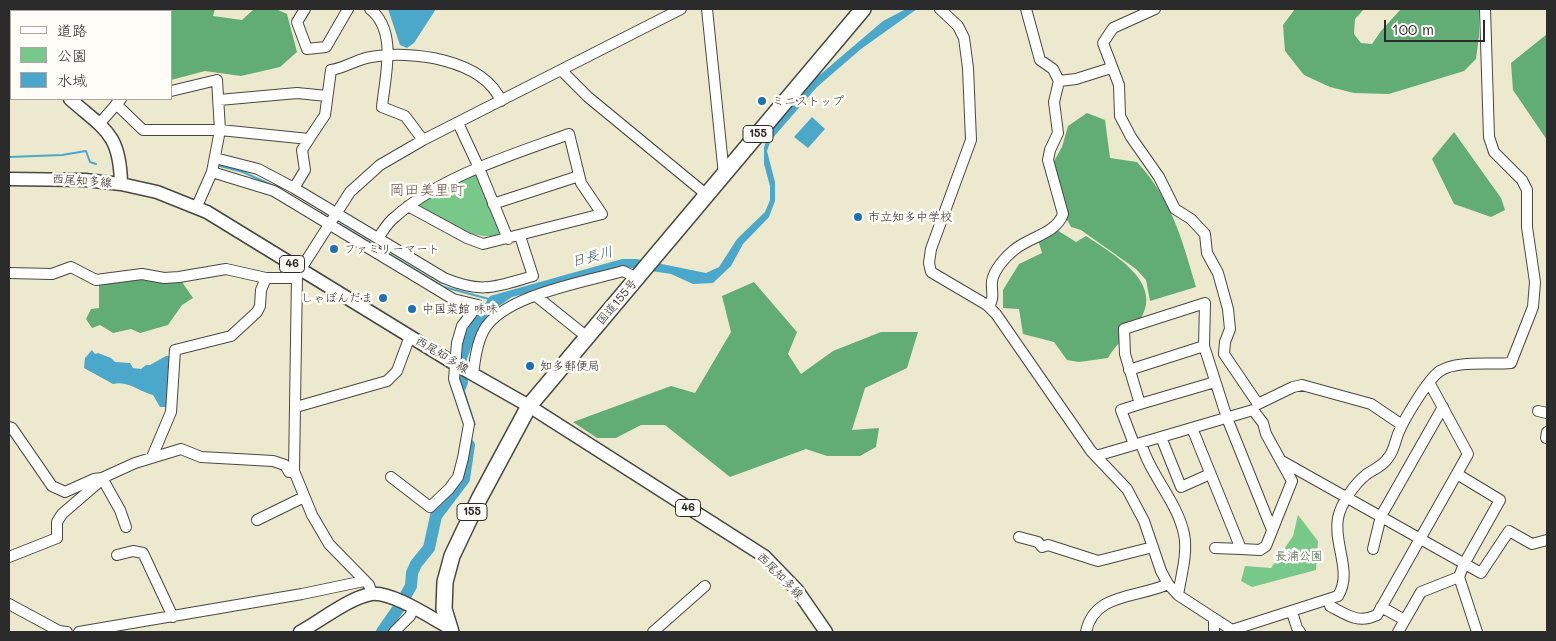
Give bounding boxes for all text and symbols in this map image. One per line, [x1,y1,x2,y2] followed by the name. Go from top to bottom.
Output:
[10,10,172,100] legend
[1386,10,1487,42] scale bar
[1392,19,1434,39] text: 100 m
[57,20,87,40] text: 道路
[57,45,87,65] text: 公園
[57,70,87,90] text: 水域
[772,94,844,108] place label: ミニストップ
[756,95,768,107] marker: ミニストップ
[743,126,773,142] road number: 155
[52,172,112,190] street label: 西尾知多線
[390,181,464,199] district label: 岡田美里町
[868,210,952,224] place label: 市立知多中学校
[852,211,864,223] marker: 市立知多中学校
[344,242,440,256] place label: ファミリーマート
[328,243,340,255] marker: ファミリーマート
[570,243,614,271] water label: 日長川
[280,255,304,272] road number: 46
[594,276,640,328] street label: 国道155号
[301,291,373,305] place label: しゃぼんだま
[377,292,389,304] marker: しゃぼんだま
[422,302,498,316] place label: 中国菜館 味味
[406,303,418,315] marker: 中国菜館 味味
[413,333,471,377] street label: 西尾知多線
[540,359,600,373] place label: 知多郵便局
[524,360,536,372] marker: 知多郵便局
[676,499,700,516] road number: 46
[457,504,487,520] road number: 155
[1275,549,1323,563] park label: 長浦公園
[754,550,806,602] street label: 西尾知多線

